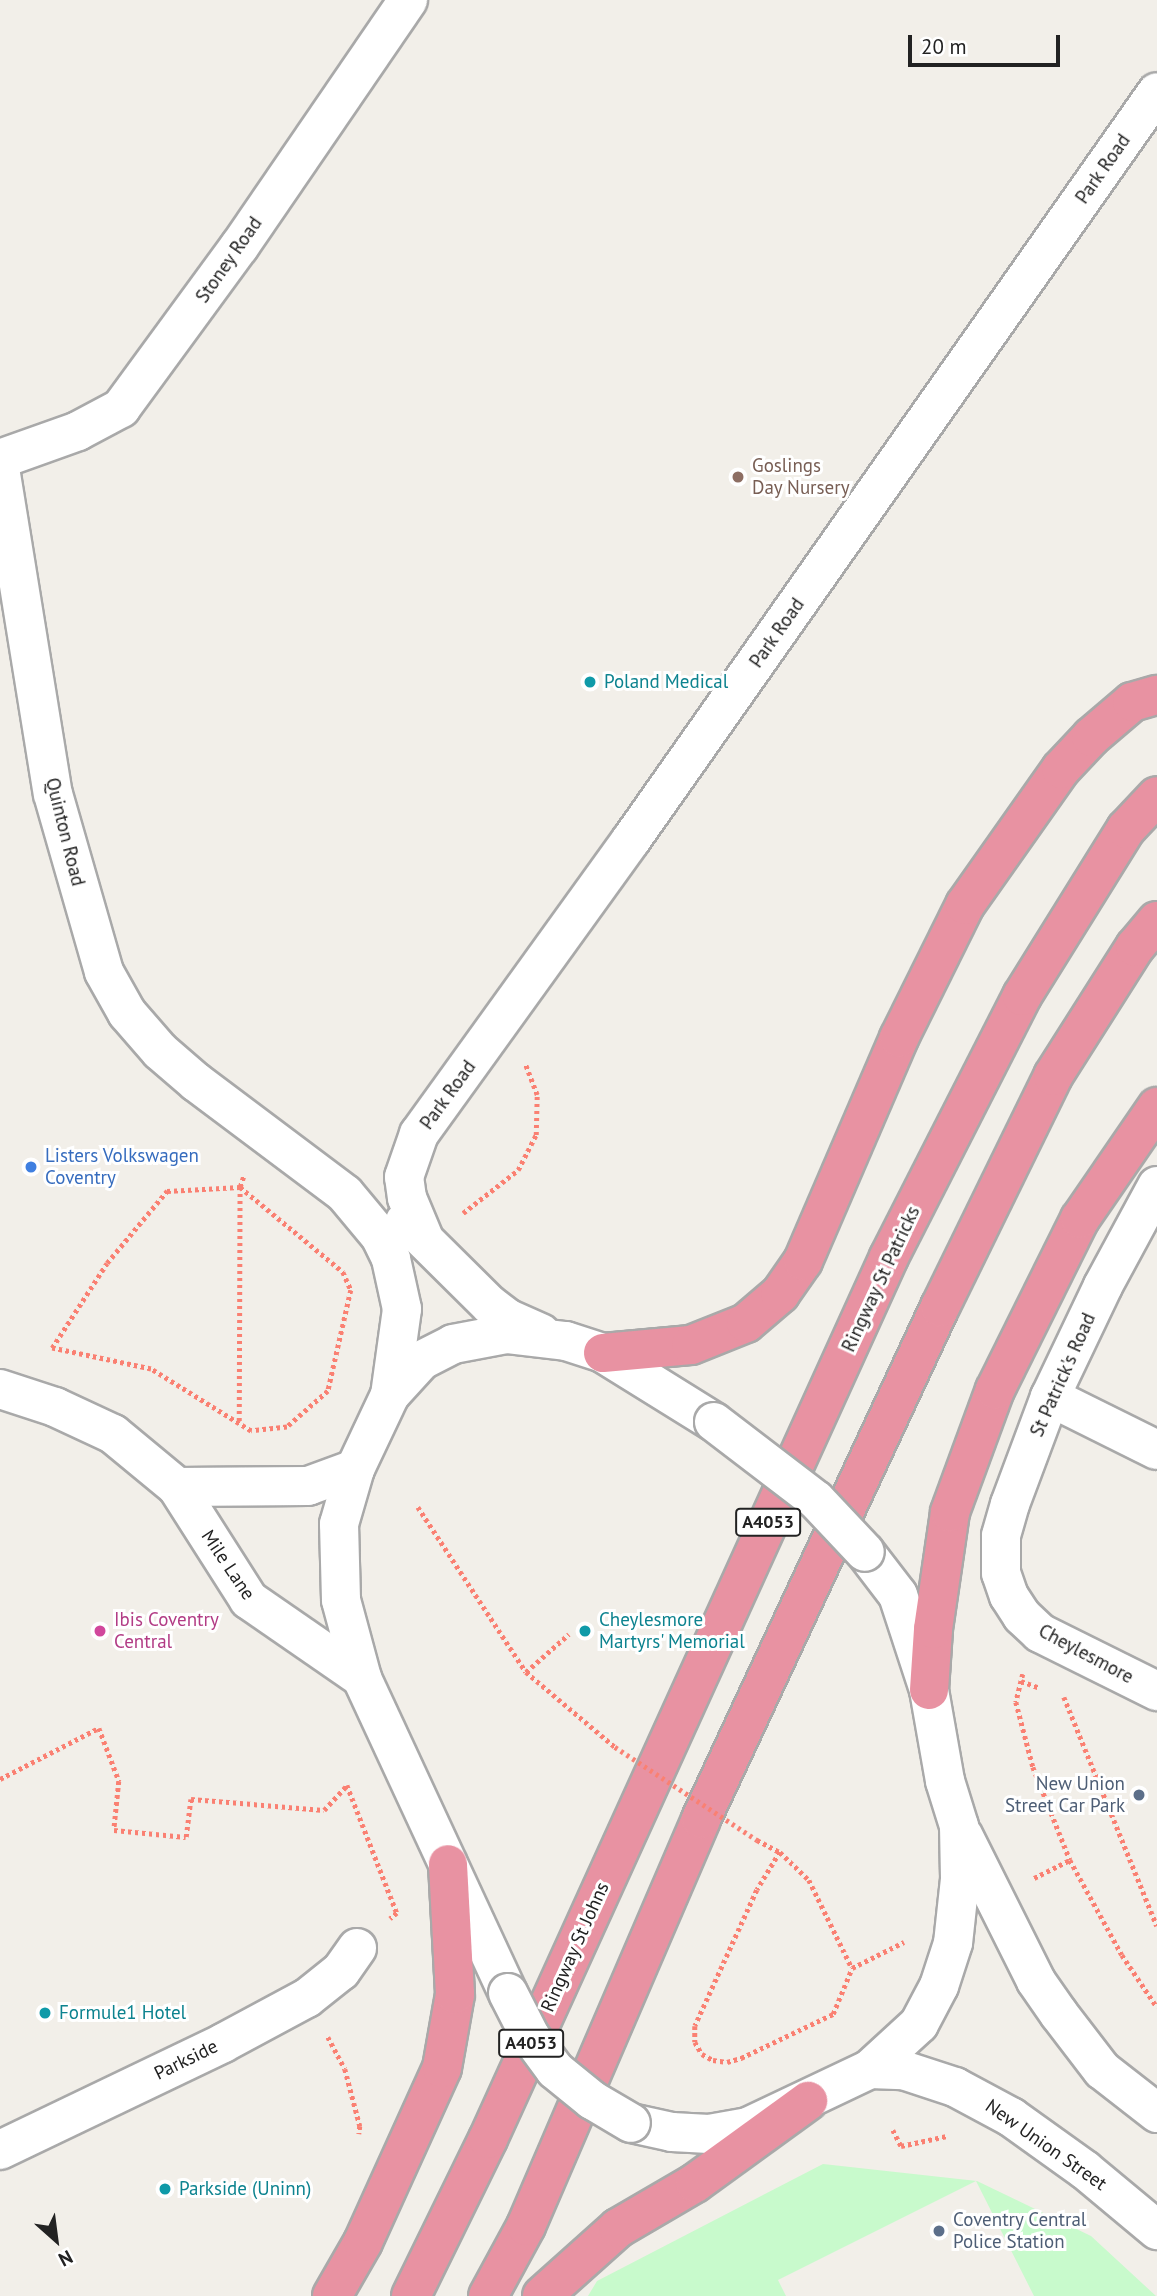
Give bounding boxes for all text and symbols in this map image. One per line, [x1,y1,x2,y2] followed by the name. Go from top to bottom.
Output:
[912,21,1064,65] scale bar
[921,33,967,60] text: 20 m
[1071,130,1135,208] street label: Park Road
[191,212,267,308] street label: Stoney Road
[752,455,850,499] place label: Goslings Day Nursery
[730,469,746,485] marker: Goslings Day Nursery
[745,594,809,672] street label: Park Road
[604,671,728,693] place label: Poland Medical
[582,674,598,690] marker: Poland Medical
[41,775,89,889] street label: Quinton Road
[415,1056,481,1134] street label: Park Road
[45,1145,199,1189] place label: Listers Volkswagen Coventry
[23,1159,39,1175] marker: Listers Volkswagen Coventry
[837,1202,925,1356] street label: Ringway St Patricks
[1026,1310,1100,1440] street label: St Patrick's Road
[735,1507,801,1536] road number: A4053
[196,1526,260,1604] street label: Mile Lane
[114,1609,219,1653] place label: Ibis Coventry Central
[599,1609,746,1653] place label: Cheylesmore Martyrs' Memorial
[1035,1619,1137,1689] street label: Cheylesmore
[92,1623,108,1639] marker: Ibis Coventry Central
[577,1623,593,1639] marker: Cheylesmore Martyrs' Memorial
[1005,1773,1125,1817] place label: New Union Street Car Park
[1131,1787,1147,1803] marker: New Union Street Car Park
[536,1878,614,2016] street label: Ringway St Johns
[59,2002,186,2024] place label: Formule1 Hotel
[37,2005,53,2021] marker: Formule1 Hotel
[498,2028,564,2057] road number: A4053
[150,2035,222,2085] street label: Parkside
[981,2095,1111,2195] street label: New Union Street
[179,2178,311,2200] place label: Parkside (Uninn)
[157,2181,173,2197] marker: Parkside (Uninn)
[21,2205,91,2275] north arrow
[953,2209,1087,2253] place label: Coventry Central Police Station
[931,2223,947,2239] marker: Coventry Central Police Station
[55,2245,77,2272] text: N

